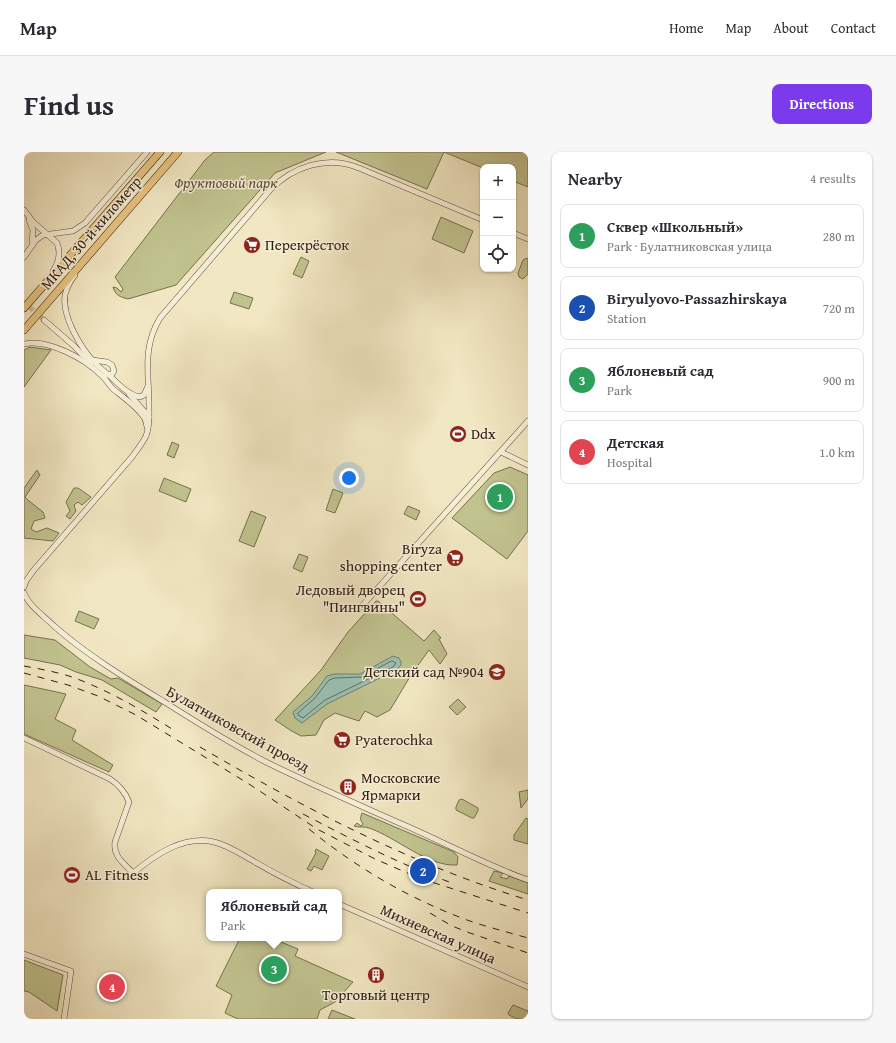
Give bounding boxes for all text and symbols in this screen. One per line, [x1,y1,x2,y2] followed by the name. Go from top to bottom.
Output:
[20,14,57,42] text: Map
[669,18,704,38] text: Home
[726,18,751,38] text: Map
[773,18,809,38] text: About
[831,18,876,38] text: Contact
[24,84,114,125] text: Find us
[772,84,872,124] button: Directions
[480,164,516,272] map controls
[480,164,516,200] button: +
[568,166,622,191] text: Nearby
[810,169,856,188] text: 4 results
[35,171,146,294] street label: МКАД, 30-й километр
[174,172,278,193] park label: Фруктовый парк
[480,200,516,236] button: −
[607,216,743,237] text: Сквер «Школьный»
[579,227,585,246] text: 1
[823,227,855,246] text: 280 m
[265,234,349,255] place label: Перекрёсток
[242,235,262,255] supermarket icon: Перекрёсток
[480,236,516,272] button: locate
[607,237,772,256] text: Park · Булатниковская улица
[607,288,787,309] text: Biryulyovo-Passazhirskaya
[579,299,585,318] text: 2
[823,299,855,318] text: 720 m
[607,309,646,328] text: Station
[607,360,714,381] text: Яблоневый сад
[579,371,585,390] text: 3
[823,371,855,390] text: 900 m
[607,381,632,400] text: Park
[471,423,496,444] place label: Ddx
[448,424,468,444] sports icon: Ddx
[607,432,664,453] text: Детская
[579,443,585,462] text: 4
[819,443,855,462] text: 1.0 km
[607,453,652,472] text: Hospital
[339,468,359,488] your location
[487,482,513,512] pin: 1
[340,538,442,576] place label: Biryza shopping center
[445,548,465,568] supermarket icon: Biryza shopping center
[296,579,405,617] place label: Ледовый дворец "Пингвины"
[408,589,428,609] sports icon: Ледовый дворец "Пингвины"
[362,661,484,682] place label: Детский сад №904
[487,662,507,682] school or university icon: Детский сад №904
[163,680,314,777] street label: Булатниковский проезд
[355,729,433,750] place label: Pyaterochka
[332,730,352,750] supermarket icon: Pyaterochka
[360,767,440,805] place label: Московские Ярмарки
[338,777,358,797] building icon: Московские Ярмарки
[410,856,436,886] pin: 2
[85,864,149,885] place label: AL Fitness
[62,865,82,885] sports icon: AL Fitness
[206,889,342,941] popup
[221,895,327,916] text: Яблоневый сад
[377,899,500,969] street label: Михневская улица
[221,916,246,935] text: Park
[261,954,287,984] pin: 3
[366,965,386,985] building icon: Торговый центр
[99,972,125,1002] pin: 4
[322,984,430,1005] place label: Торговый центр

